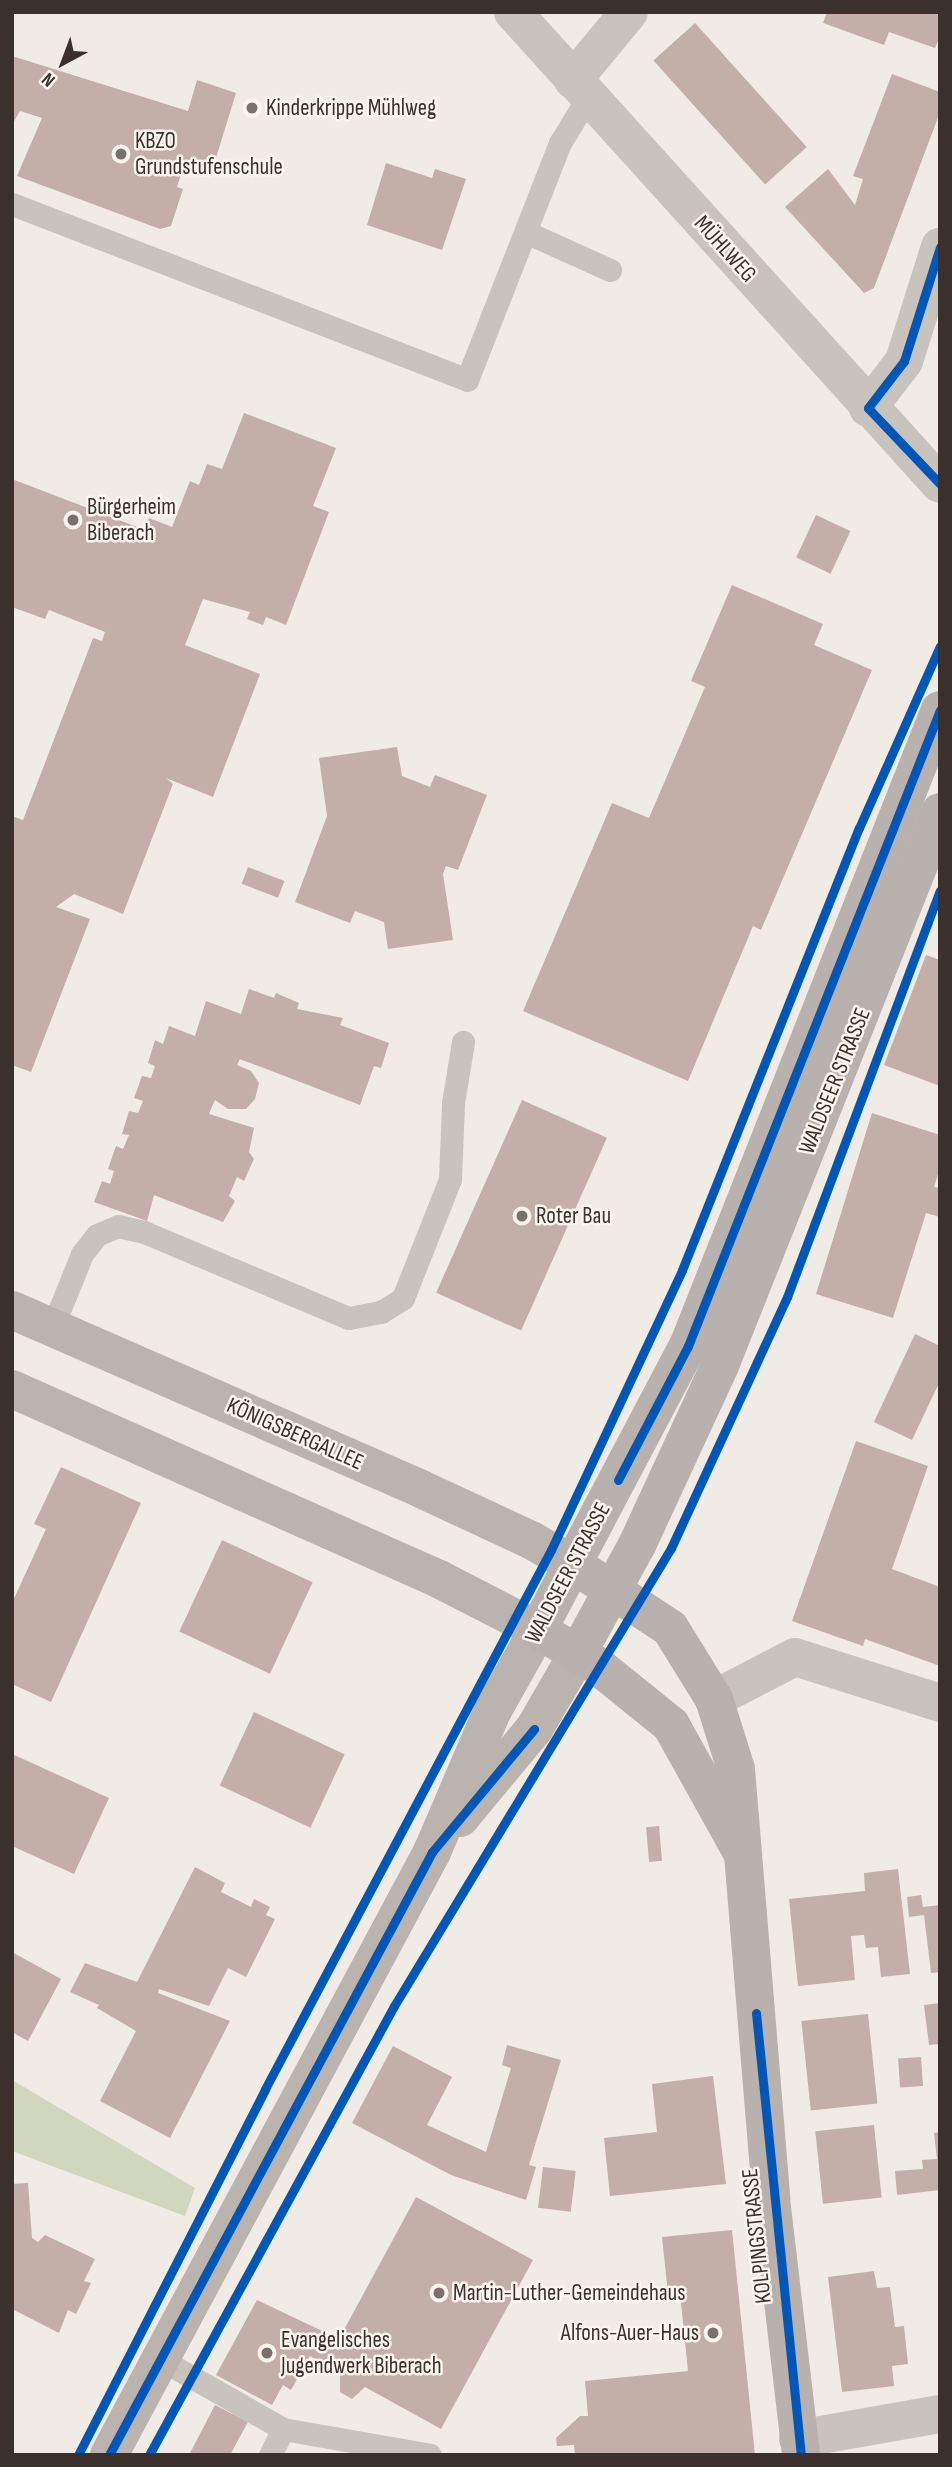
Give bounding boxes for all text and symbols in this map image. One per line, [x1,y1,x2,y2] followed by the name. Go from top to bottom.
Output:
[28,28,98,98] north arrow
[38,67,60,91] text: N
[266,94,436,122] place label: Kinderkrippe Mühlweg
[244,100,260,116] marker: Kinderkrippe Mühlweg
[135,127,283,181] place label: KBZO Grundstufenschule
[113,146,129,162] marker: KBZO Grundstufenschule
[688,210,762,288] street label: MÜHLWEG
[87,493,176,547] place label: Bürgerheim Biberach
[65,512,81,528] marker: Bürgerheim Biberach
[793,1004,877,1158] street label: WALDSEER STRASSE
[536,1202,611,1230] place label: Roter Bau
[514,1208,530,1224] marker: Roter Bau
[222,1392,368,1476] street label: KÖNIGSBERGALLEE
[519,1498,617,1648] street label: WALDSEER STRASSE
[736,2167,778,2305] street label: KOLPINGSTRASSE
[453,2279,685,2307] place label: Martin-Luther-Gemeindehaus
[431,2285,447,2301] marker: Martin-Luther-Gemeindehaus
[561,2319,699,2347] place label: Alfons-Auer-Haus
[705,2325,721,2341] marker: Alfons-Auer-Haus
[281,2326,442,2380] place label: Evangelisches Jugendwerk Biberach
[259,2345,275,2361] marker: Evangelisches Jugendwerk Biberach

